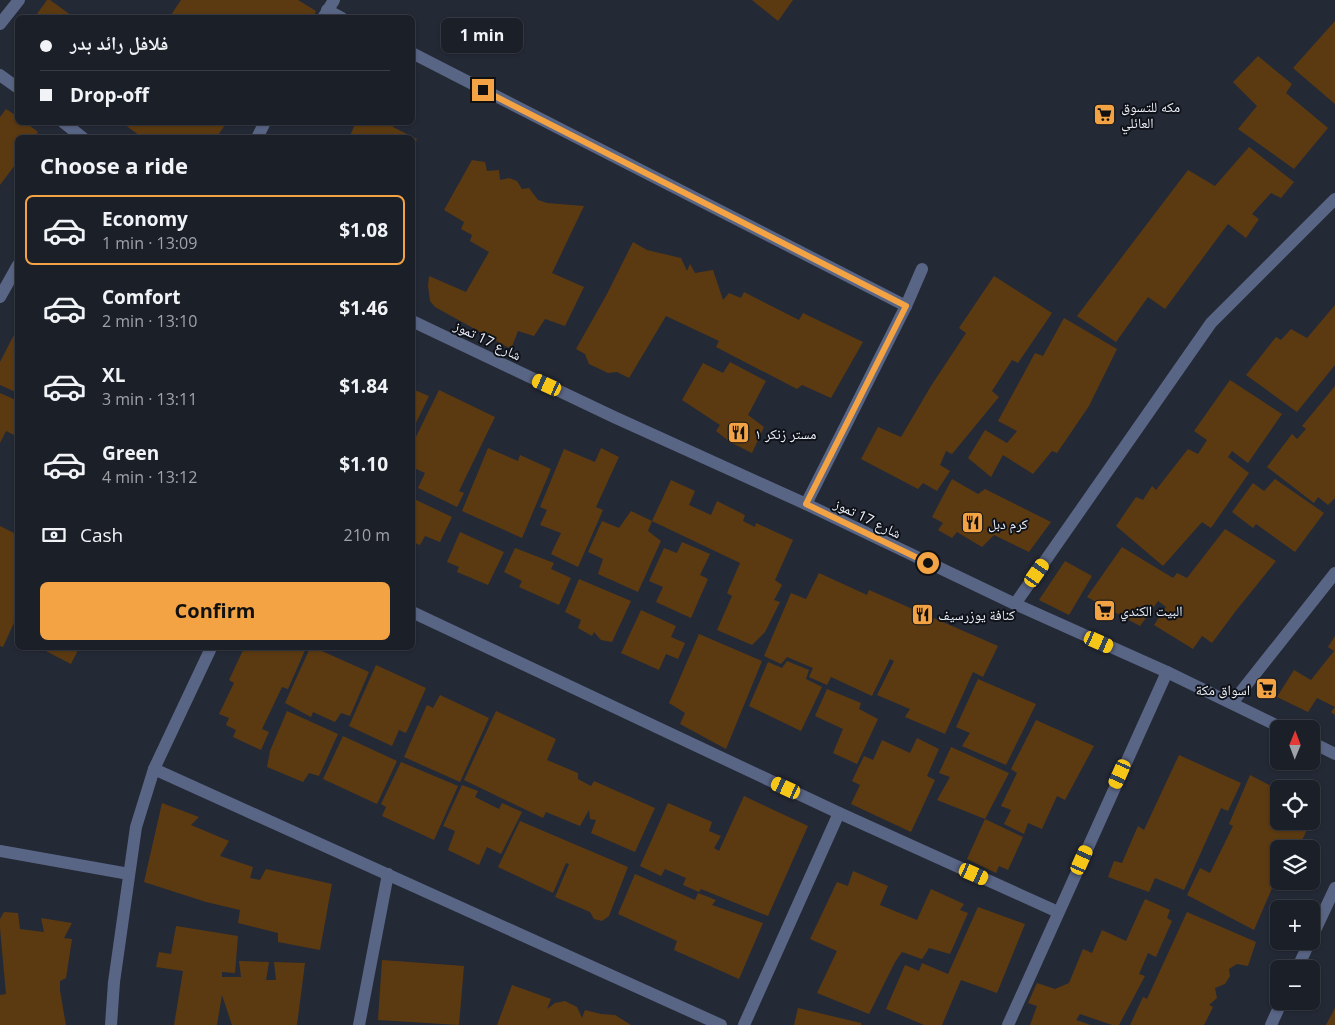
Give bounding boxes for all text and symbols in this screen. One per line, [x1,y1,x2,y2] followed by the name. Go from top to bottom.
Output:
[442,18,524,52] callout: 1 min
[460,24,504,46] text: 1 min
[70,30,168,56] text: فلافل رائد بدر
[472,79,494,101] route end
[70,82,149,108] text: Drop-off
[1121,97,1180,134] place label: مكه للتسوق العائلي
[1093,102,1117,126] supermarket icon: مكه للتسوق العائلي
[40,150,188,180] text: Choose a ride
[102,206,188,232] text: Economy
[42,208,87,253] icon: car
[339,217,388,243] text: $1.08
[102,232,197,254] text: 1 min · 13:09
[102,284,181,310] text: Comfort
[42,286,87,331] icon: car
[339,295,388,321] text: $1.46
[102,310,197,332] text: 2 min · 13:10
[450,315,525,365] street label: شارع 17 تموز
[102,362,125,388] text: XL
[42,364,87,409] icon: car
[530,372,563,398] car
[339,373,388,399] text: $1.84
[102,388,197,410] text: 3 min · 13:11
[727,421,751,445] restaurant icon: مستر زنكر ١
[755,424,816,443] place label: مستر زنكر ١
[102,440,159,466] text: Green
[42,442,87,487] icon: car
[339,451,388,477] text: $1.10
[102,466,197,488] text: 4 min · 13:12
[830,493,905,543] street label: شارع 17 تموز
[960,511,984,535] restaurant icon: كرم دبل
[988,514,1028,534] place label: كرم دبل
[40,521,68,549] icon: cash
[80,522,123,548] text: Cash
[344,524,390,546] text: 210 m
[917,552,939,574] route start
[1022,556,1051,590] car
[40,582,390,640] button: Confirm
[1092,598,1116,622] supermarket icon: البيت الكندي
[1120,601,1183,622] place label: البيت الكندي
[910,602,934,626] restaurant icon: كنافة يوزرسيف
[938,605,1015,624] place label: كنافة يوزرسيف
[1082,629,1115,655] car
[1254,677,1278,701] supermarket icon: اسواق مكة
[1196,680,1250,699] place label: اسواق مكة
[1270,720,1320,770] north arrow
[1270,720,1320,1010] map controls
[1107,757,1132,791] car
[769,775,802,801] car
[1270,780,1320,830] button: locate
[1270,840,1320,890] button: layers
[1069,843,1094,877] car
[957,861,990,887] car
[1270,900,1320,950] button: +
[1270,960,1320,1010] button: −

